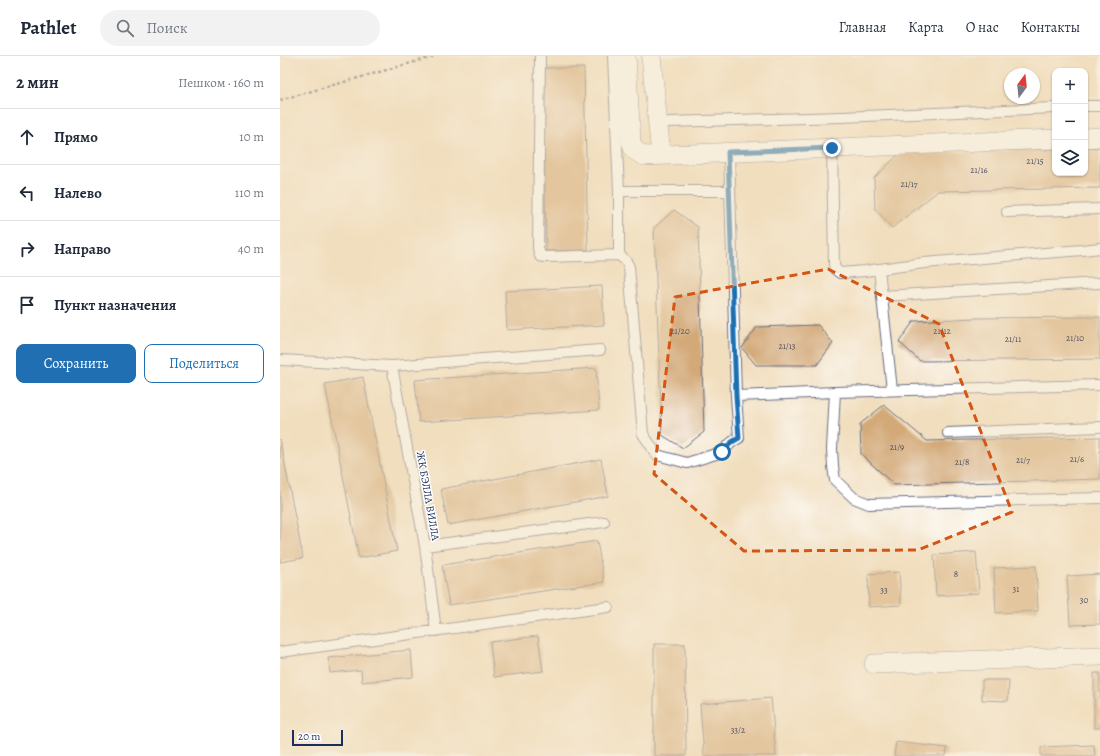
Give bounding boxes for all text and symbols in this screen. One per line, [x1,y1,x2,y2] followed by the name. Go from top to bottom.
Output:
[100,10,380,46] search box
[20,15,76,41] text: Pathlet
[114,17,136,39] icon: search
[146,18,187,38] text: Поиск
[839,18,886,37] text: Главная
[908,18,944,37] text: Карта
[966,18,999,37] text: О нас
[1021,18,1080,37] text: Контакты
[1004,68,1040,104] north arrow
[1052,68,1088,176] map controls
[1052,68,1088,104] button: +
[16,71,59,94] text: 2 мин
[178,74,264,91] text: Пешком · 160 m
[1052,104,1088,140] button: −
[16,126,38,148] icon: ahead
[54,127,98,147] text: Прямо
[239,128,264,145] text: 10 m
[823,139,841,157] route end
[1052,140,1088,176] button: layers
[1026,155,1044,167] house number: 21/15
[970,164,988,176] house number: 21/16
[900,178,918,190] house number: 21/17
[16,182,38,204] icon: left
[54,183,102,203] text: Налево
[235,184,264,201] text: 110 m
[16,238,38,260] icon: right
[54,239,111,259] text: Направо
[238,240,264,257] text: 40 m
[16,294,38,316] icon: arrive
[54,295,176,315] text: Пункт назначения
[670,325,690,337] house number: 21/20
[933,325,952,337] house number: 21/12
[1066,332,1084,344] house number: 21/10
[1005,333,1021,345] house number: 21/11
[778,340,796,352] house number: 21/13
[16,344,136,383] button: Сохранить
[144,344,264,383] button: Поделиться
[890,441,904,453] house number: 21/9
[713,443,731,461] route start
[413,450,443,542] street label: ЖК БЭЛЛА ВИЛЛА
[1070,453,1084,465] house number: 21/6
[1016,454,1030,466] house number: 21/7
[955,456,969,468] house number: 21/8
[954,568,958,580] house number: 8
[1013,583,1019,595] house number: 31
[880,584,888,596] house number: 33
[1080,594,1088,606] house number: 30
[731,724,746,736] house number: 33/2
[292,728,343,747] scale bar
[298,729,320,744] text: 20 m

